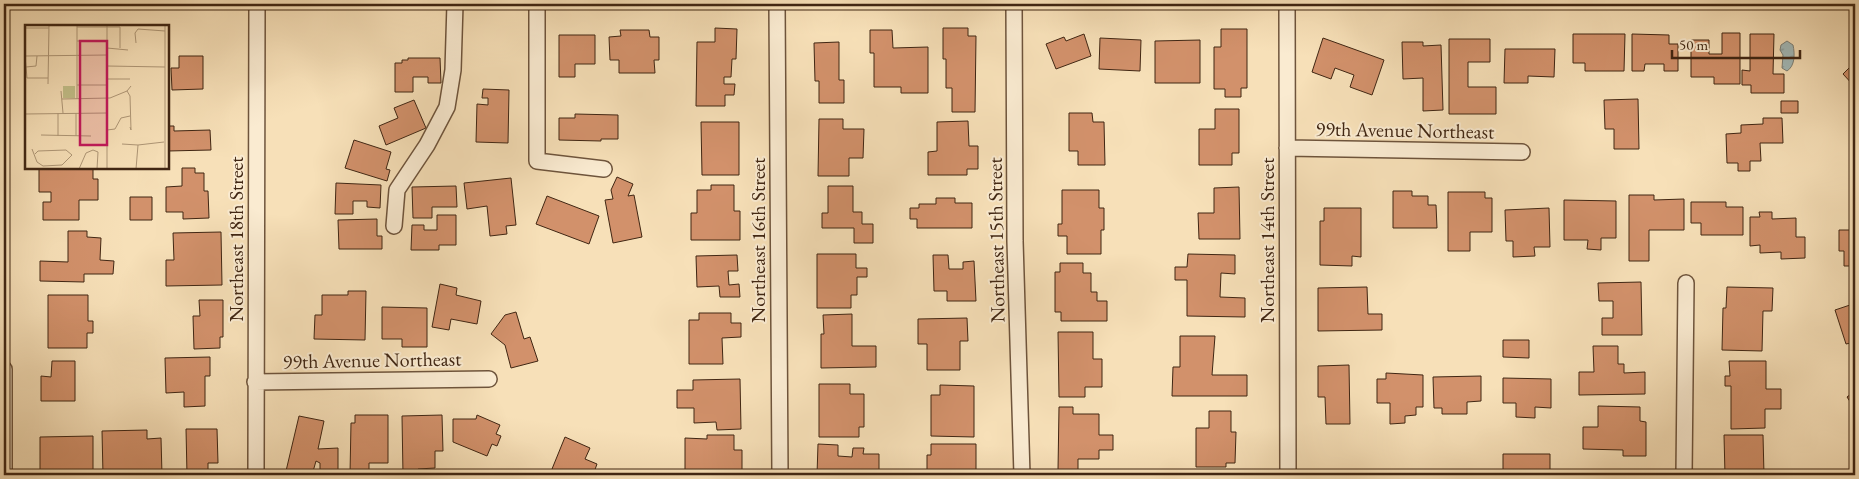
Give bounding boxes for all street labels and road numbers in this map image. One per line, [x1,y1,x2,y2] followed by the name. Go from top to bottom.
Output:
[1315,115,1495,145] street label: 99th Avenue Northeast
[223,156,249,322] street label: Northeast 18th Street
[982,156,1010,323] street label: Northeast 15th Street
[745,157,771,323] street label: Northeast 16th Street
[1254,157,1280,323] street label: Northeast 14th Street
[282,345,462,375] street label: 99th Avenue Northeast

